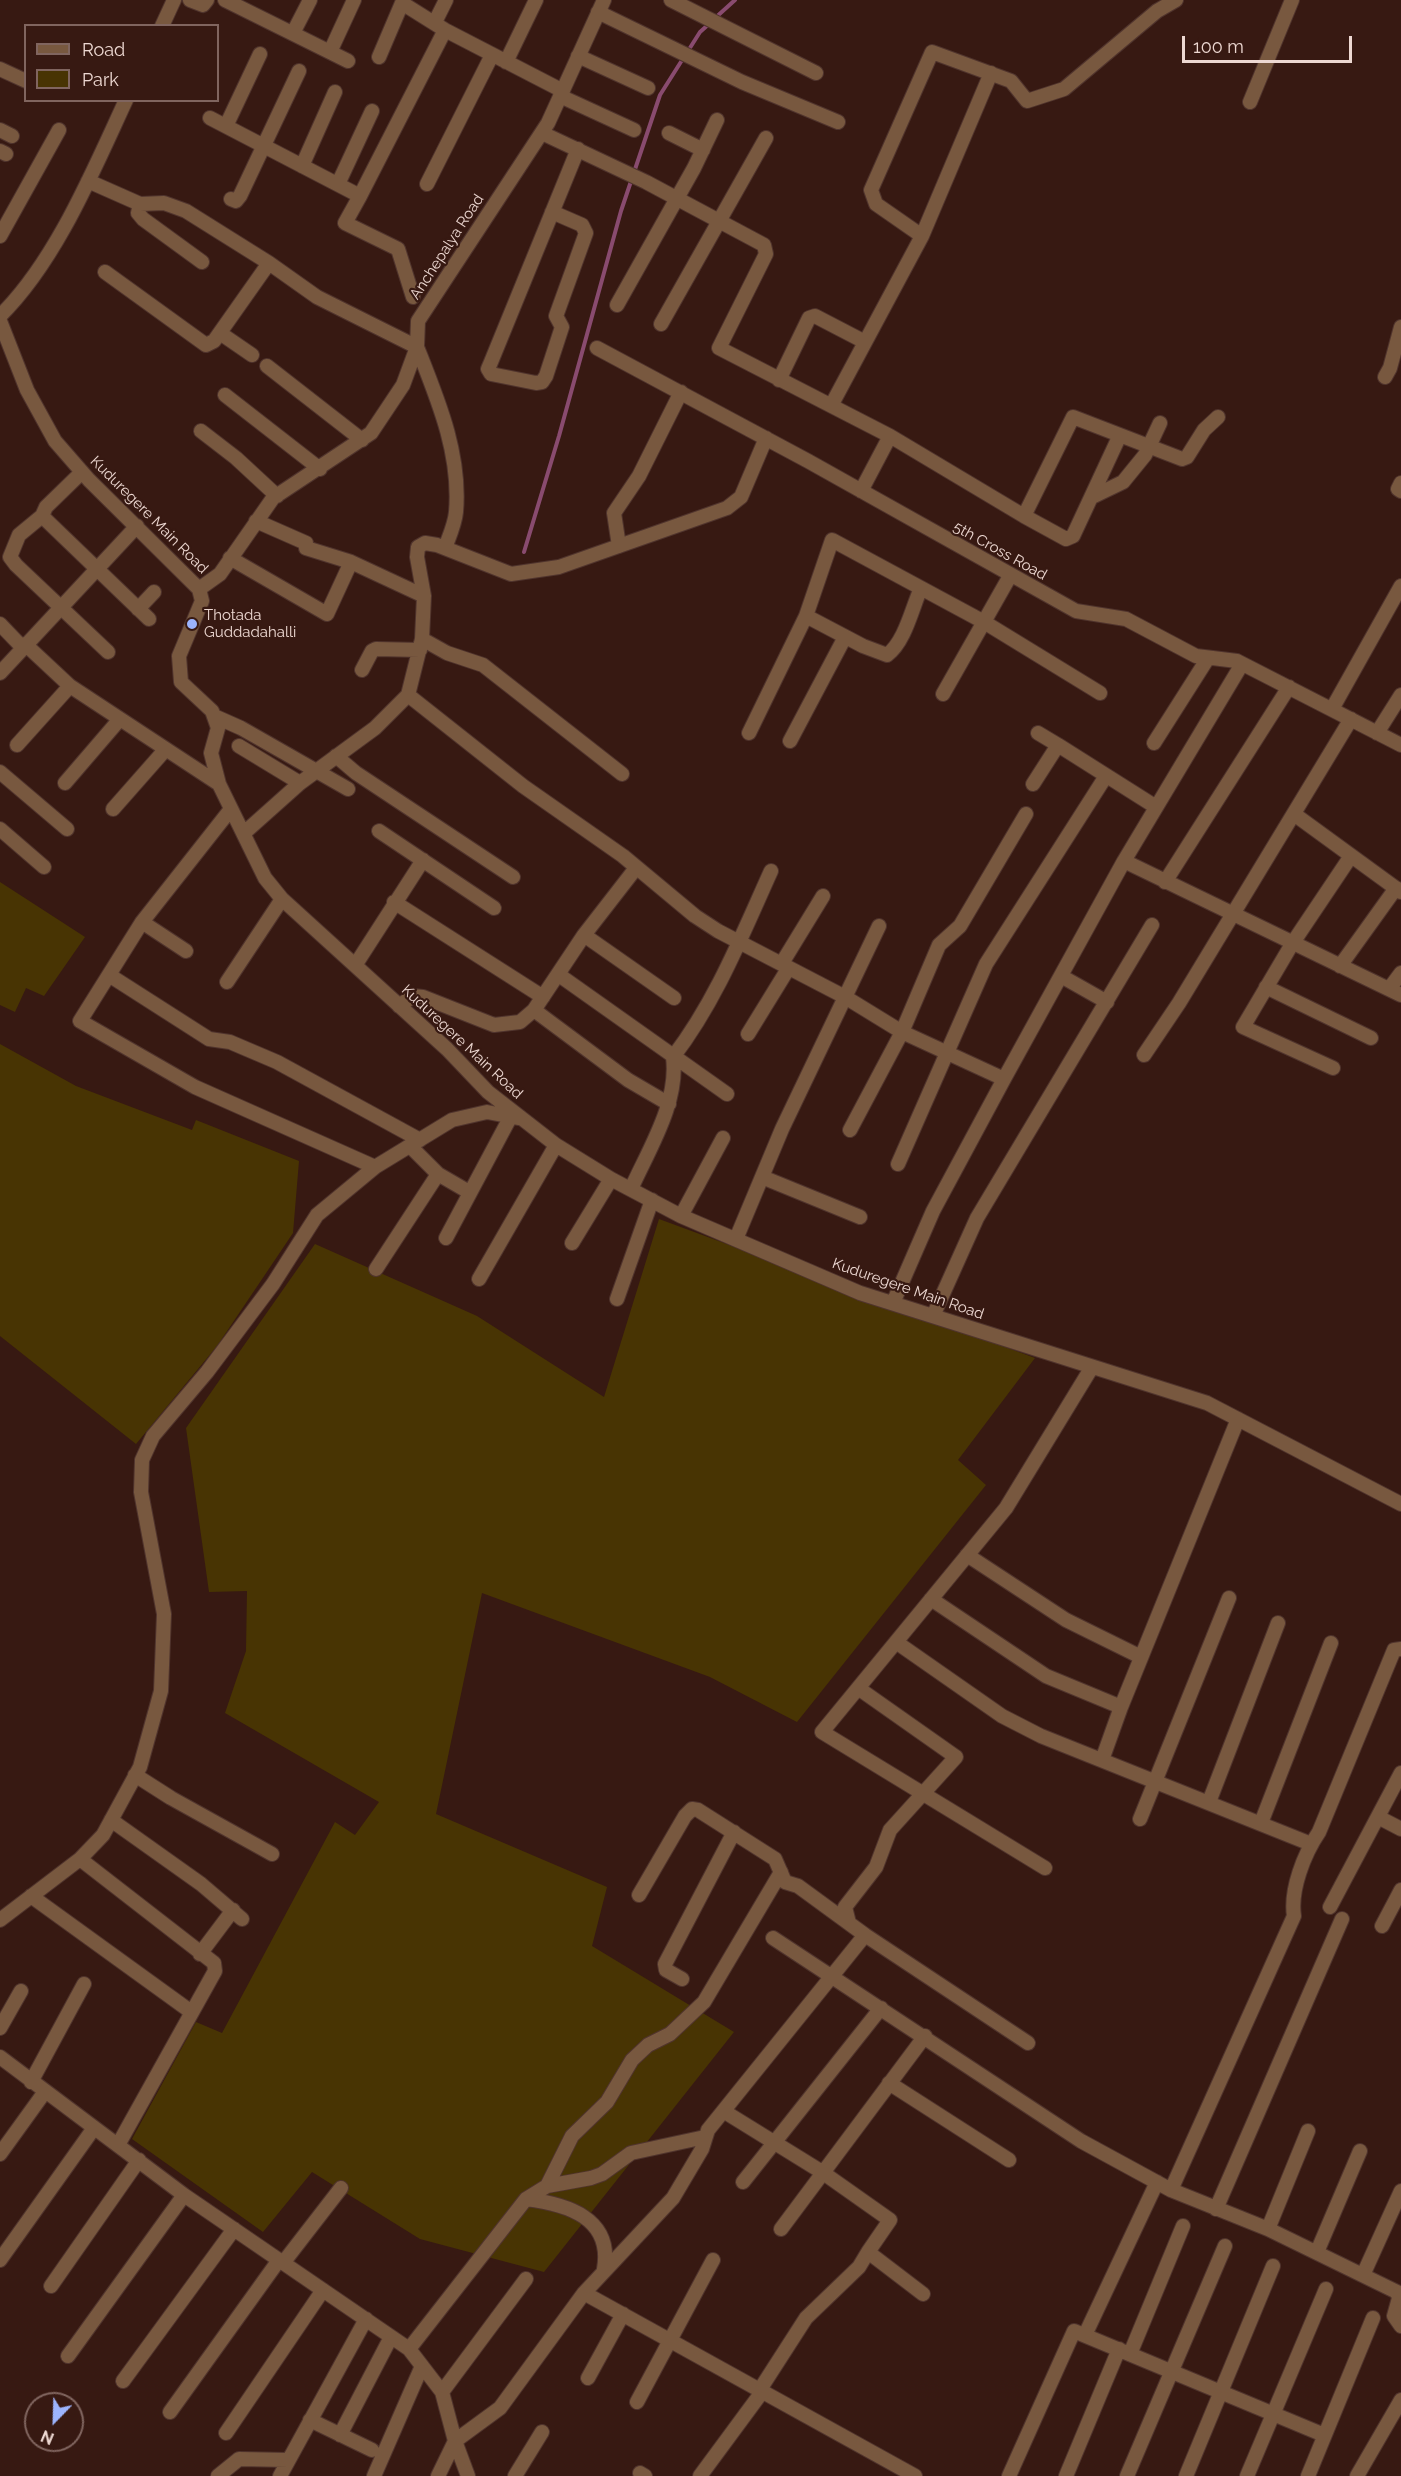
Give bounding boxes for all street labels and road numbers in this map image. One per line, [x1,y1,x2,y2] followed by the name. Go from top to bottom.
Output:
[406,191,488,303] street label: Anchepalya Road
[86,452,212,578] street label: Kuduregere Main Road
[950,518,1050,584] street label: 5th Cross Road
[398,981,526,1103] street label: Kuduregere Main Road
[830,1255,986,1323] street label: Kuduregere Main Road

